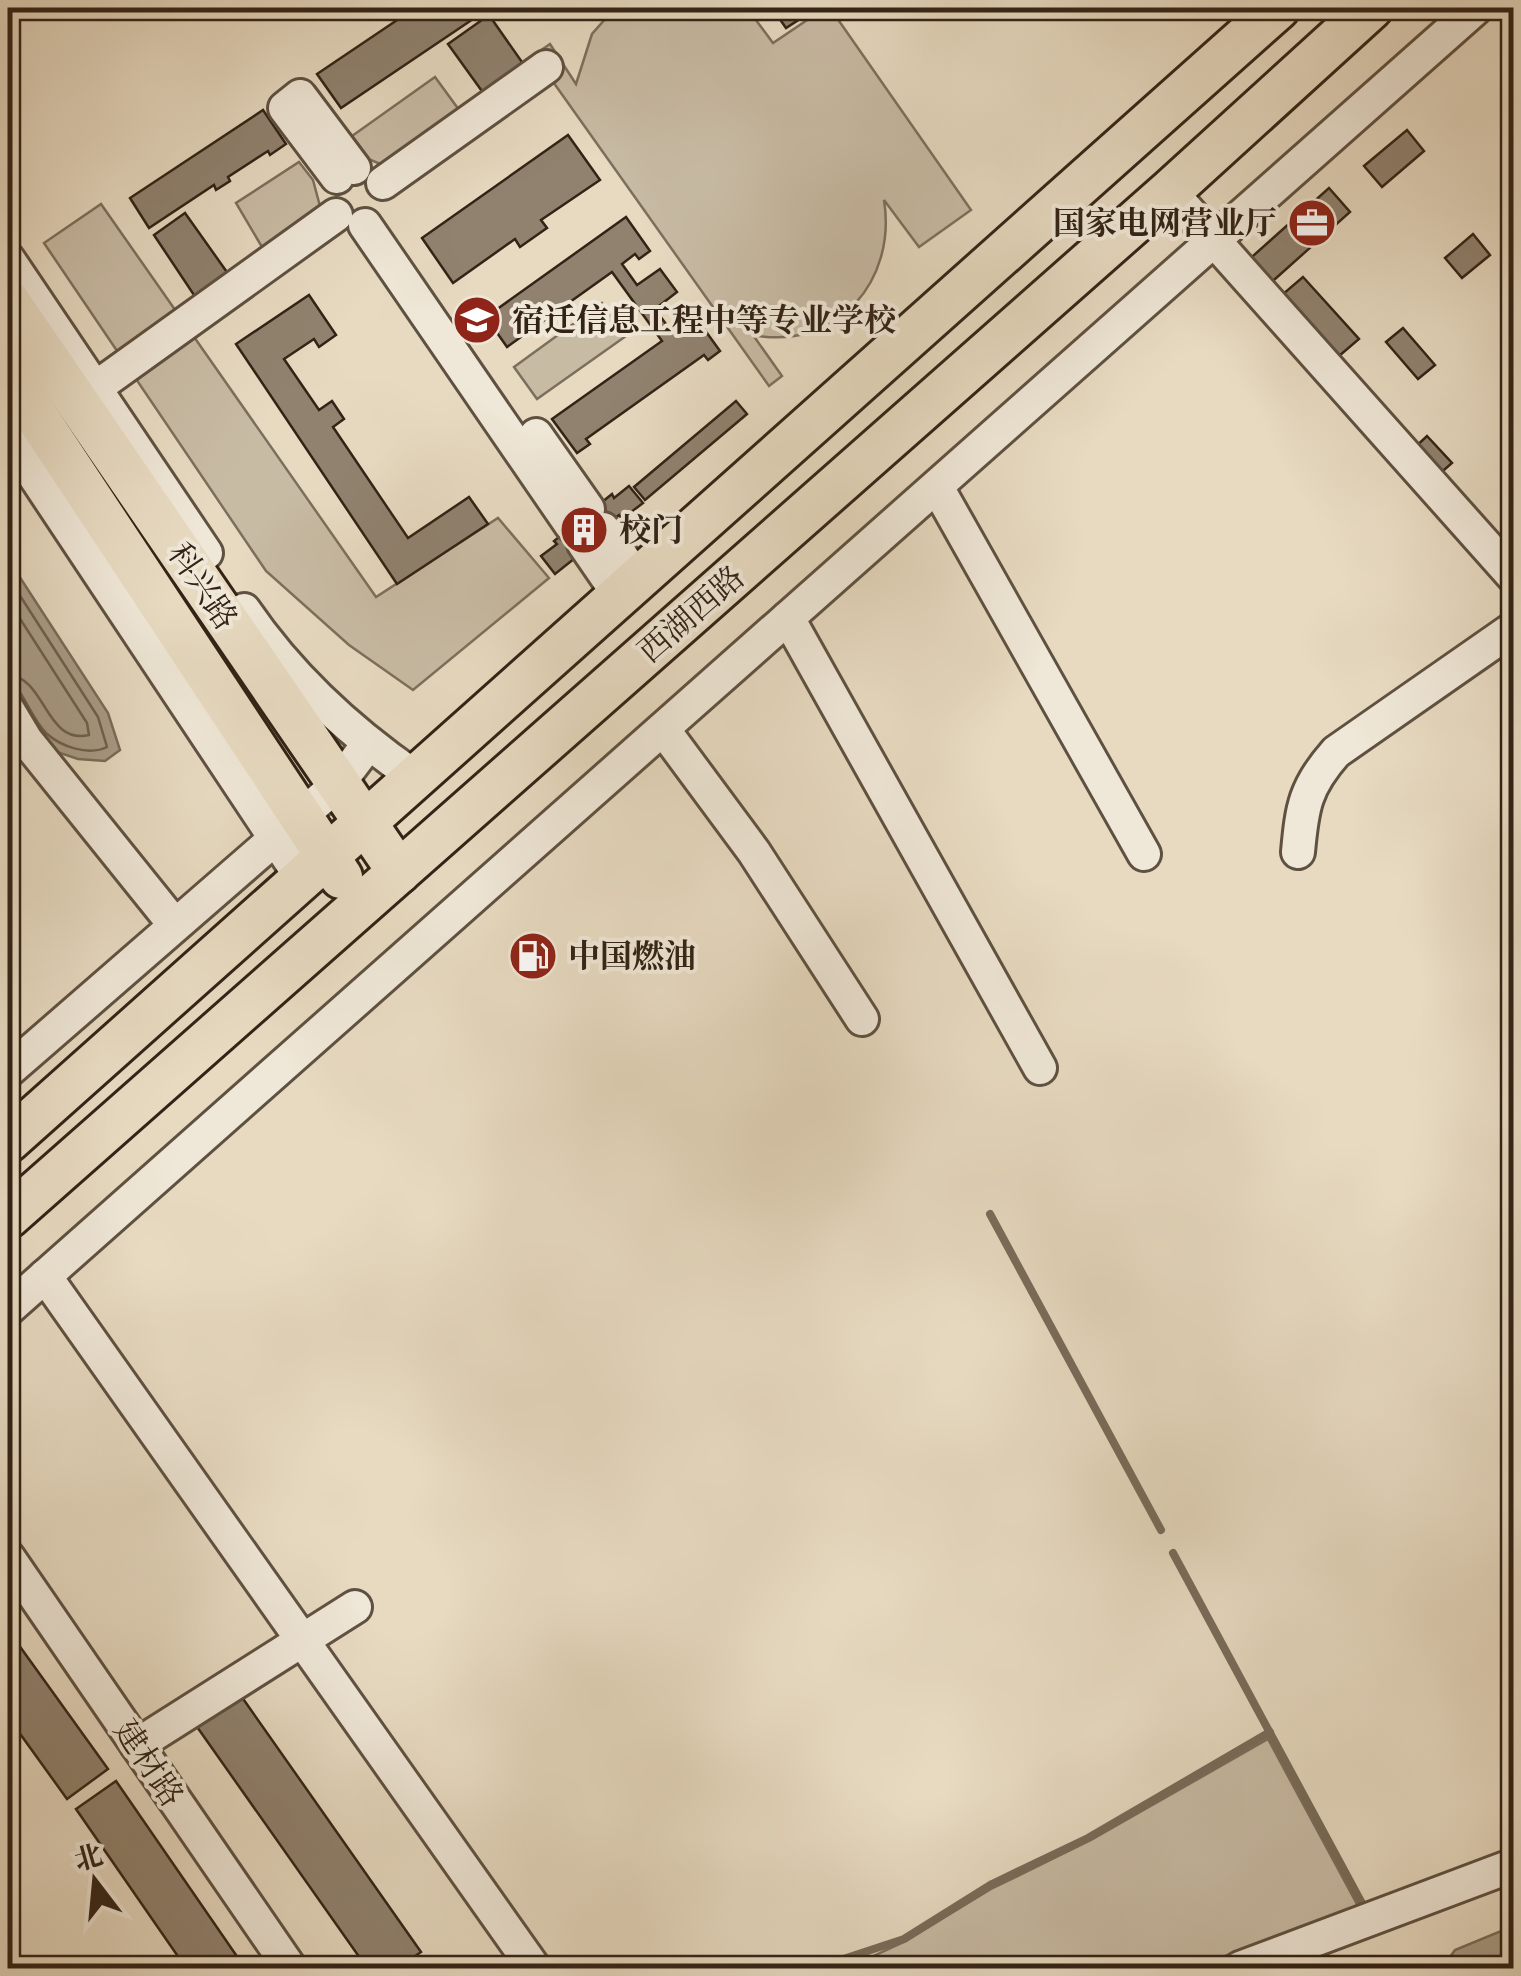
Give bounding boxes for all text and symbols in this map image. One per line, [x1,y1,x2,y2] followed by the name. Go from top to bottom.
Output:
[1286,197,1338,249] office icon: 国家电网营业厅
[1053,202,1277,244] place label: 国家电网营业厅
[451,294,503,346] school or university icon: 宿迁信息工程中等专业学校
[512,299,896,341] place label: 宿迁信息工程中等专业学校
[558,504,610,556] building icon: 校门
[619,509,683,551] place label: 校门
[159,534,247,638] street label: 科兴路
[629,556,753,672] street label: 西湖西路
[507,930,559,982] fuel station icon: 中国燃油
[568,935,696,977] place label: 中国燃油
[105,1711,193,1815] street label: 建材路
[45,1831,145,1931] north arrow
[70,1836,107,1878] text: 北

